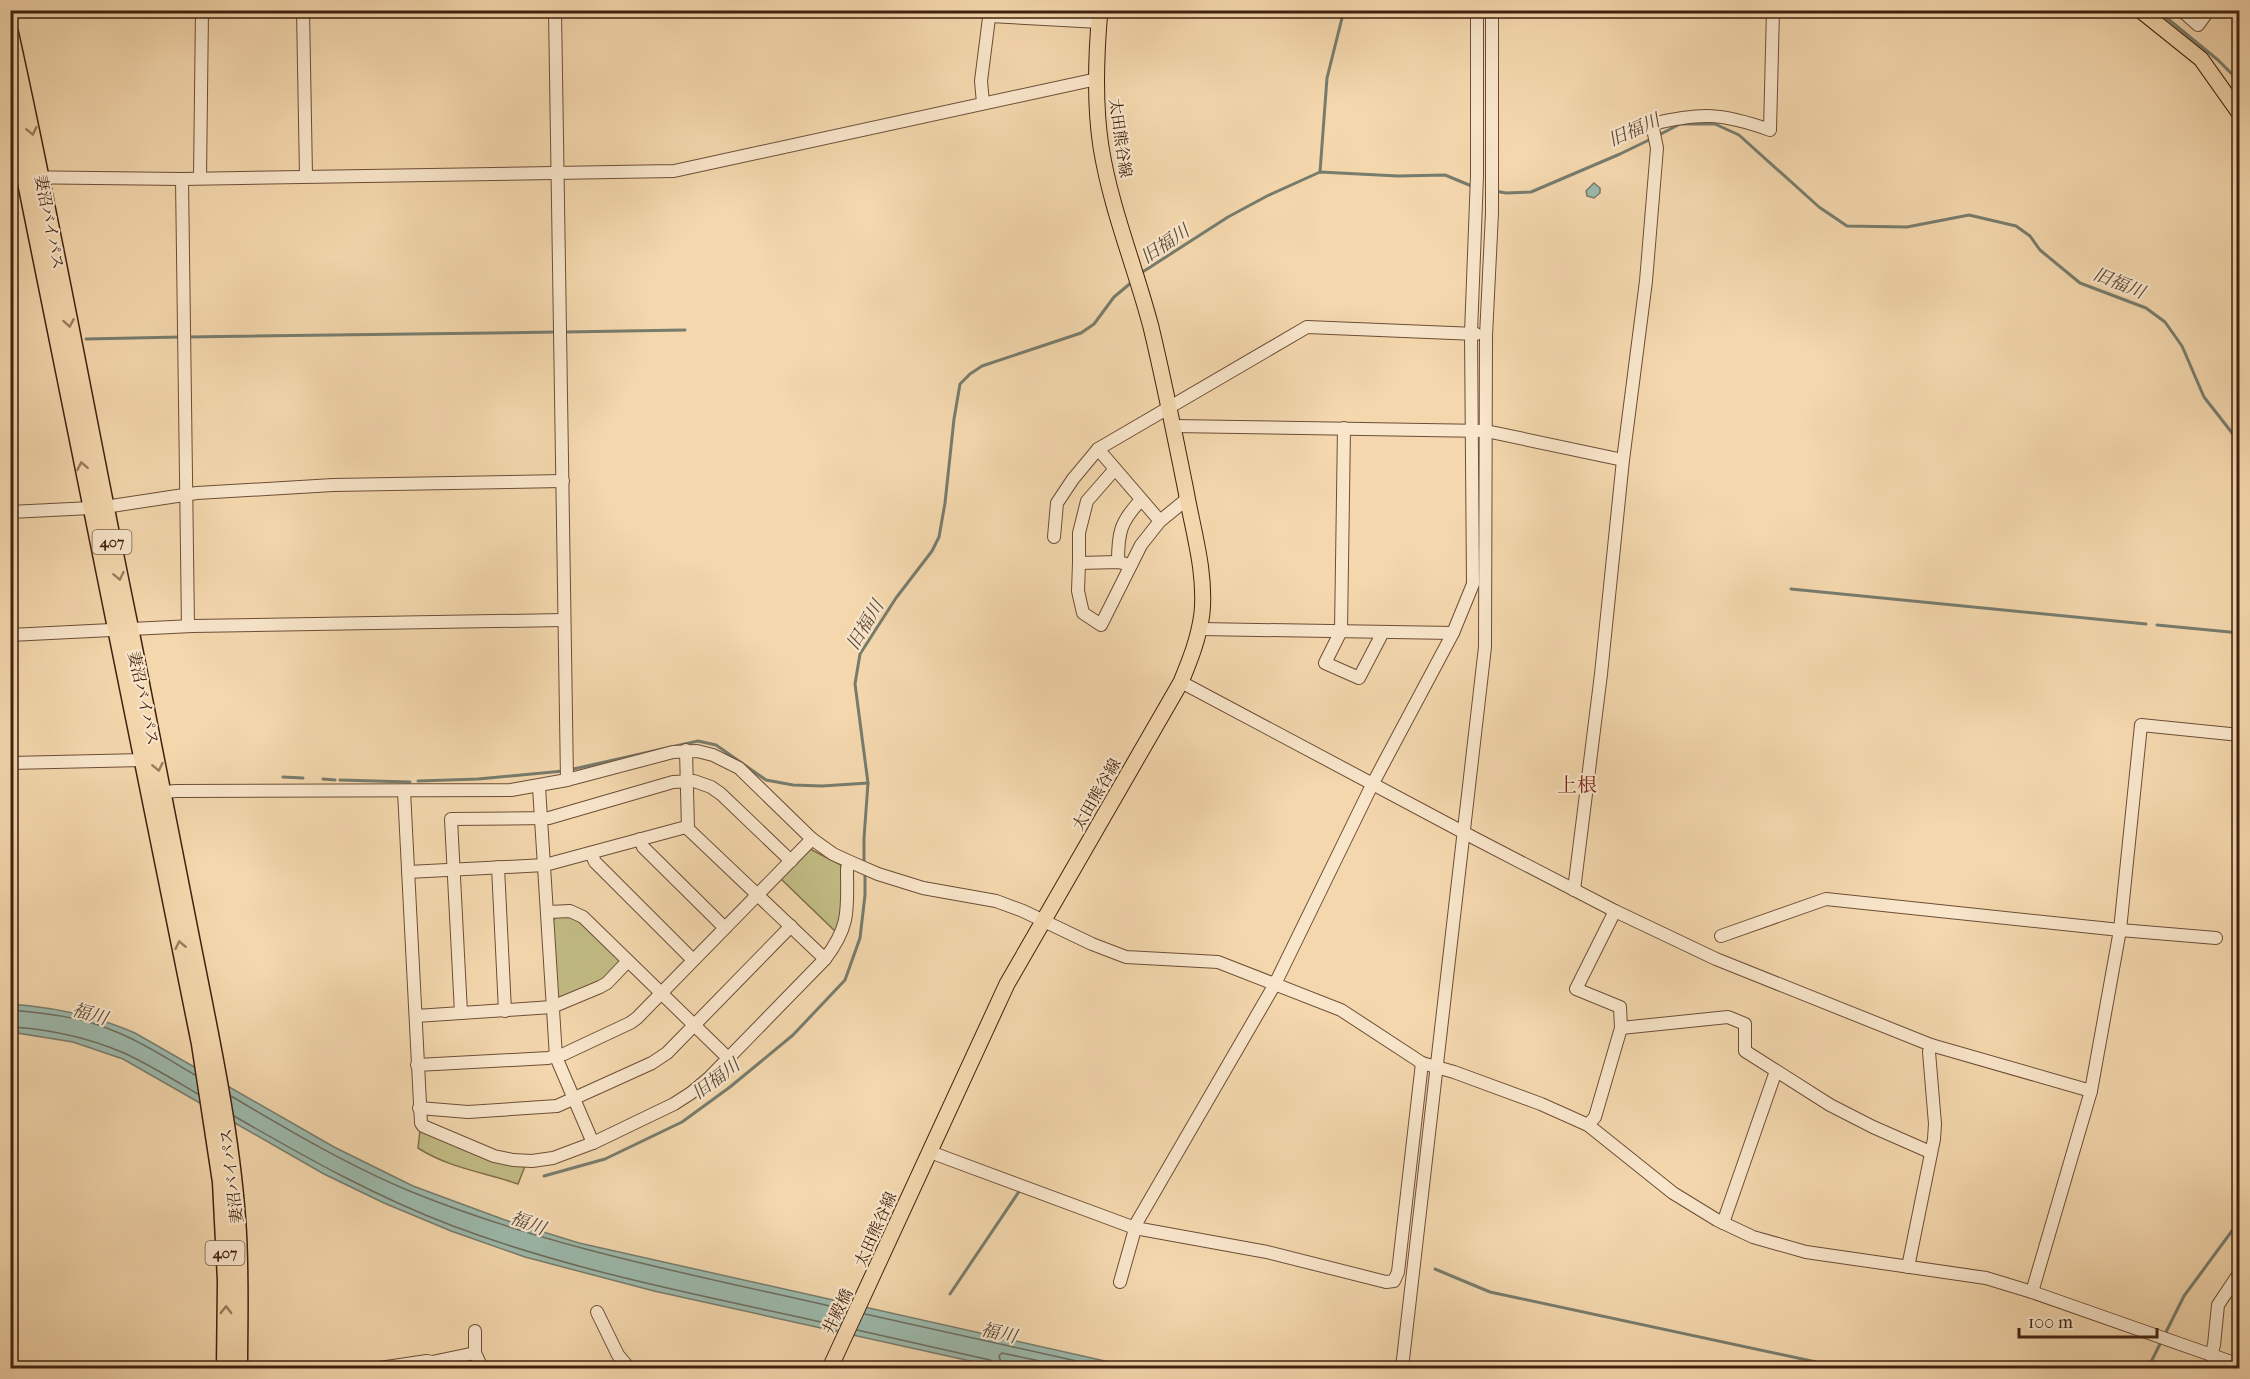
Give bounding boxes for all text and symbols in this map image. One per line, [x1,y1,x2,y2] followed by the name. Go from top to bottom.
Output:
[1106,97,1135,179] street label: 太田熊谷線
[1605,109,1665,151] water label: 旧福川
[25,126,38,136] one-way arrow
[31,173,68,271] street label: 妻沼バイパス
[1137,219,1195,268] water label: 旧福川
[2090,264,2150,304] water label: 旧福川
[62,317,75,327] one-way arrow
[77,461,90,471] one-way arrow
[92,530,132,554] road number: 407
[112,570,125,580] one-way arrow
[843,595,889,654] water label: 旧福川
[124,649,163,747] street label: 妻沼バイパス
[1068,755,1125,834] street label: 太田熊谷線
[151,761,164,771] one-way arrow
[1557,774,1597,797] district label: 上根
[174,940,187,950] one-way arrow
[70,999,112,1030] water label: 福川
[688,1054,746,1104] water label: 旧福川
[216,1127,247,1225] street label: 妻沼バイパス
[851,1189,900,1270] street label: 太田熊谷線
[507,1207,550,1240] water label: 福川
[206,1241,244,1265] road number: 407
[818,1285,857,1337] street label: 井殿橋
[2019,1301,2157,1339] scale bar
[220,1306,232,1315] one-way arrow
[2028,1312,2073,1333] text: 100 m
[979,1319,1021,1348] water label: 福川

